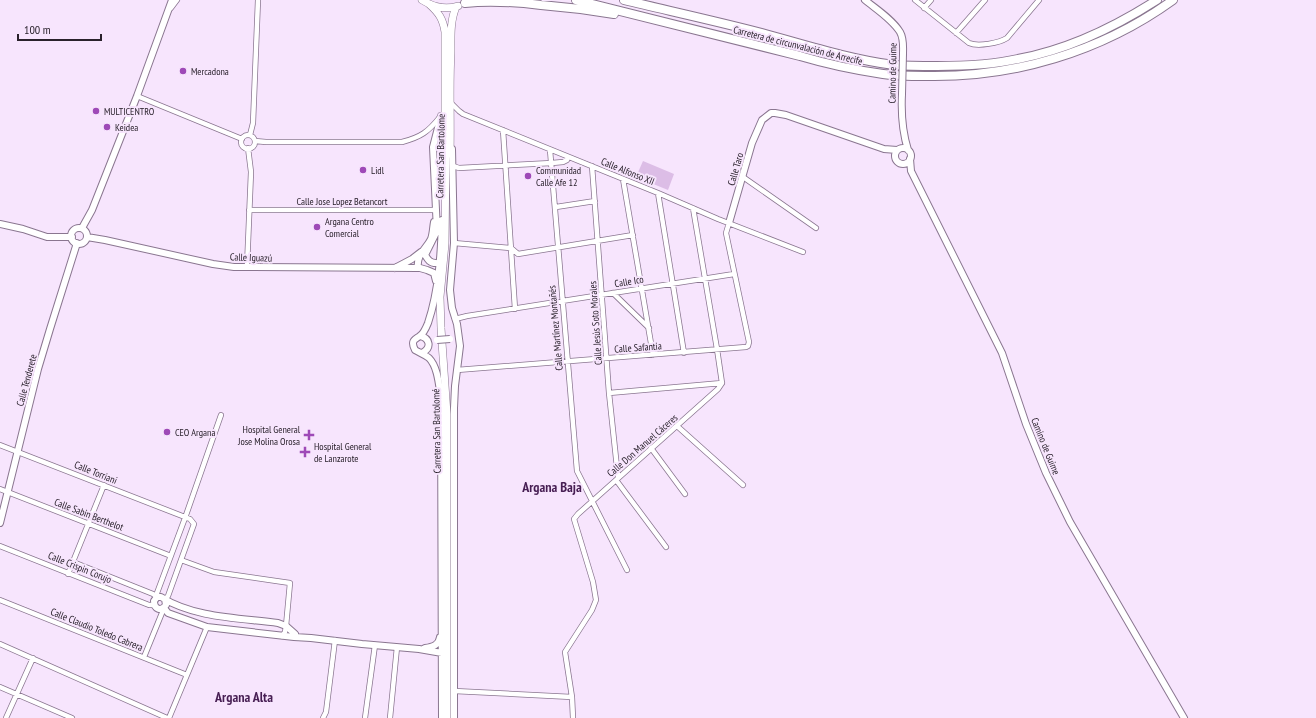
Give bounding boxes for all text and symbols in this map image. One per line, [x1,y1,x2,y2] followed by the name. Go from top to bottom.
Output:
[18,16,101,42] scale bar
[24,22,51,37] text: 100 m
[732,23,864,68] street label: Carretera de circunvalación de Arrecife
[885,43,900,103] street label: Camino de Guime
[191,65,229,78] place label: Mercadona
[178,66,188,76] marker: Mercadona
[104,105,155,118] place label: MULTICENTRO
[91,106,101,116] marker: MULTICENTRO
[433,114,448,198] street label: Carretera San Bartolome
[115,121,138,134] place label: Keidea
[102,122,112,132] marker: Keidea
[725,151,746,187] street label: Calle Taro
[599,155,656,188] street label: Calle Alfonso XII
[371,164,385,177] place label: Lidl
[536,164,581,189] place label: Communidad Calle Afe 12
[358,165,368,175] marker: Lidl
[523,171,533,181] marker: Communidad Calle Afe 12
[296,195,388,208] street label: Calle Jose Lopez Betancort
[325,215,374,240] place label: Argana Centro Comercial
[312,222,322,232] marker: Argana Centro Comercial
[230,250,272,265] street label: Calle Iguazú
[614,273,645,290] street label: Calle Ico
[586,280,605,365] street label: Calle Jesús Soto Morales
[545,284,566,371] street label: Calle Martínez Montañés
[614,339,662,356] street label: Calle Safantia
[13,353,40,408] street label: Calle Tenderete
[429,389,444,473] street label: Carretera San Bartolomé
[604,411,681,480] street label: Calle Don Manuel Cáceres
[1028,416,1063,477] street label: Camino de Guime
[237,423,301,448] place label: Hospital General Jose Molina Orosa
[175,426,215,439] place label: CEO Argana
[162,427,172,437] marker: CEO Argana
[303,429,315,441] marker: Hospital General Jose Molina Orosa
[314,440,372,465] place label: Hospital General de Lanzarote
[299,446,311,458] marker: Hospital General de Lanzarote
[72,458,119,487] street label: Calle Torriani
[521,478,582,496] district label: Argana Baja
[52,495,126,534] street label: Calle Sabin Berthelot
[46,549,113,586] street label: Calle Crispin Corujo
[49,605,145,654] street label: Calle Claudio Toledo Cabrera
[214,688,273,706] district label: Argana Alta

